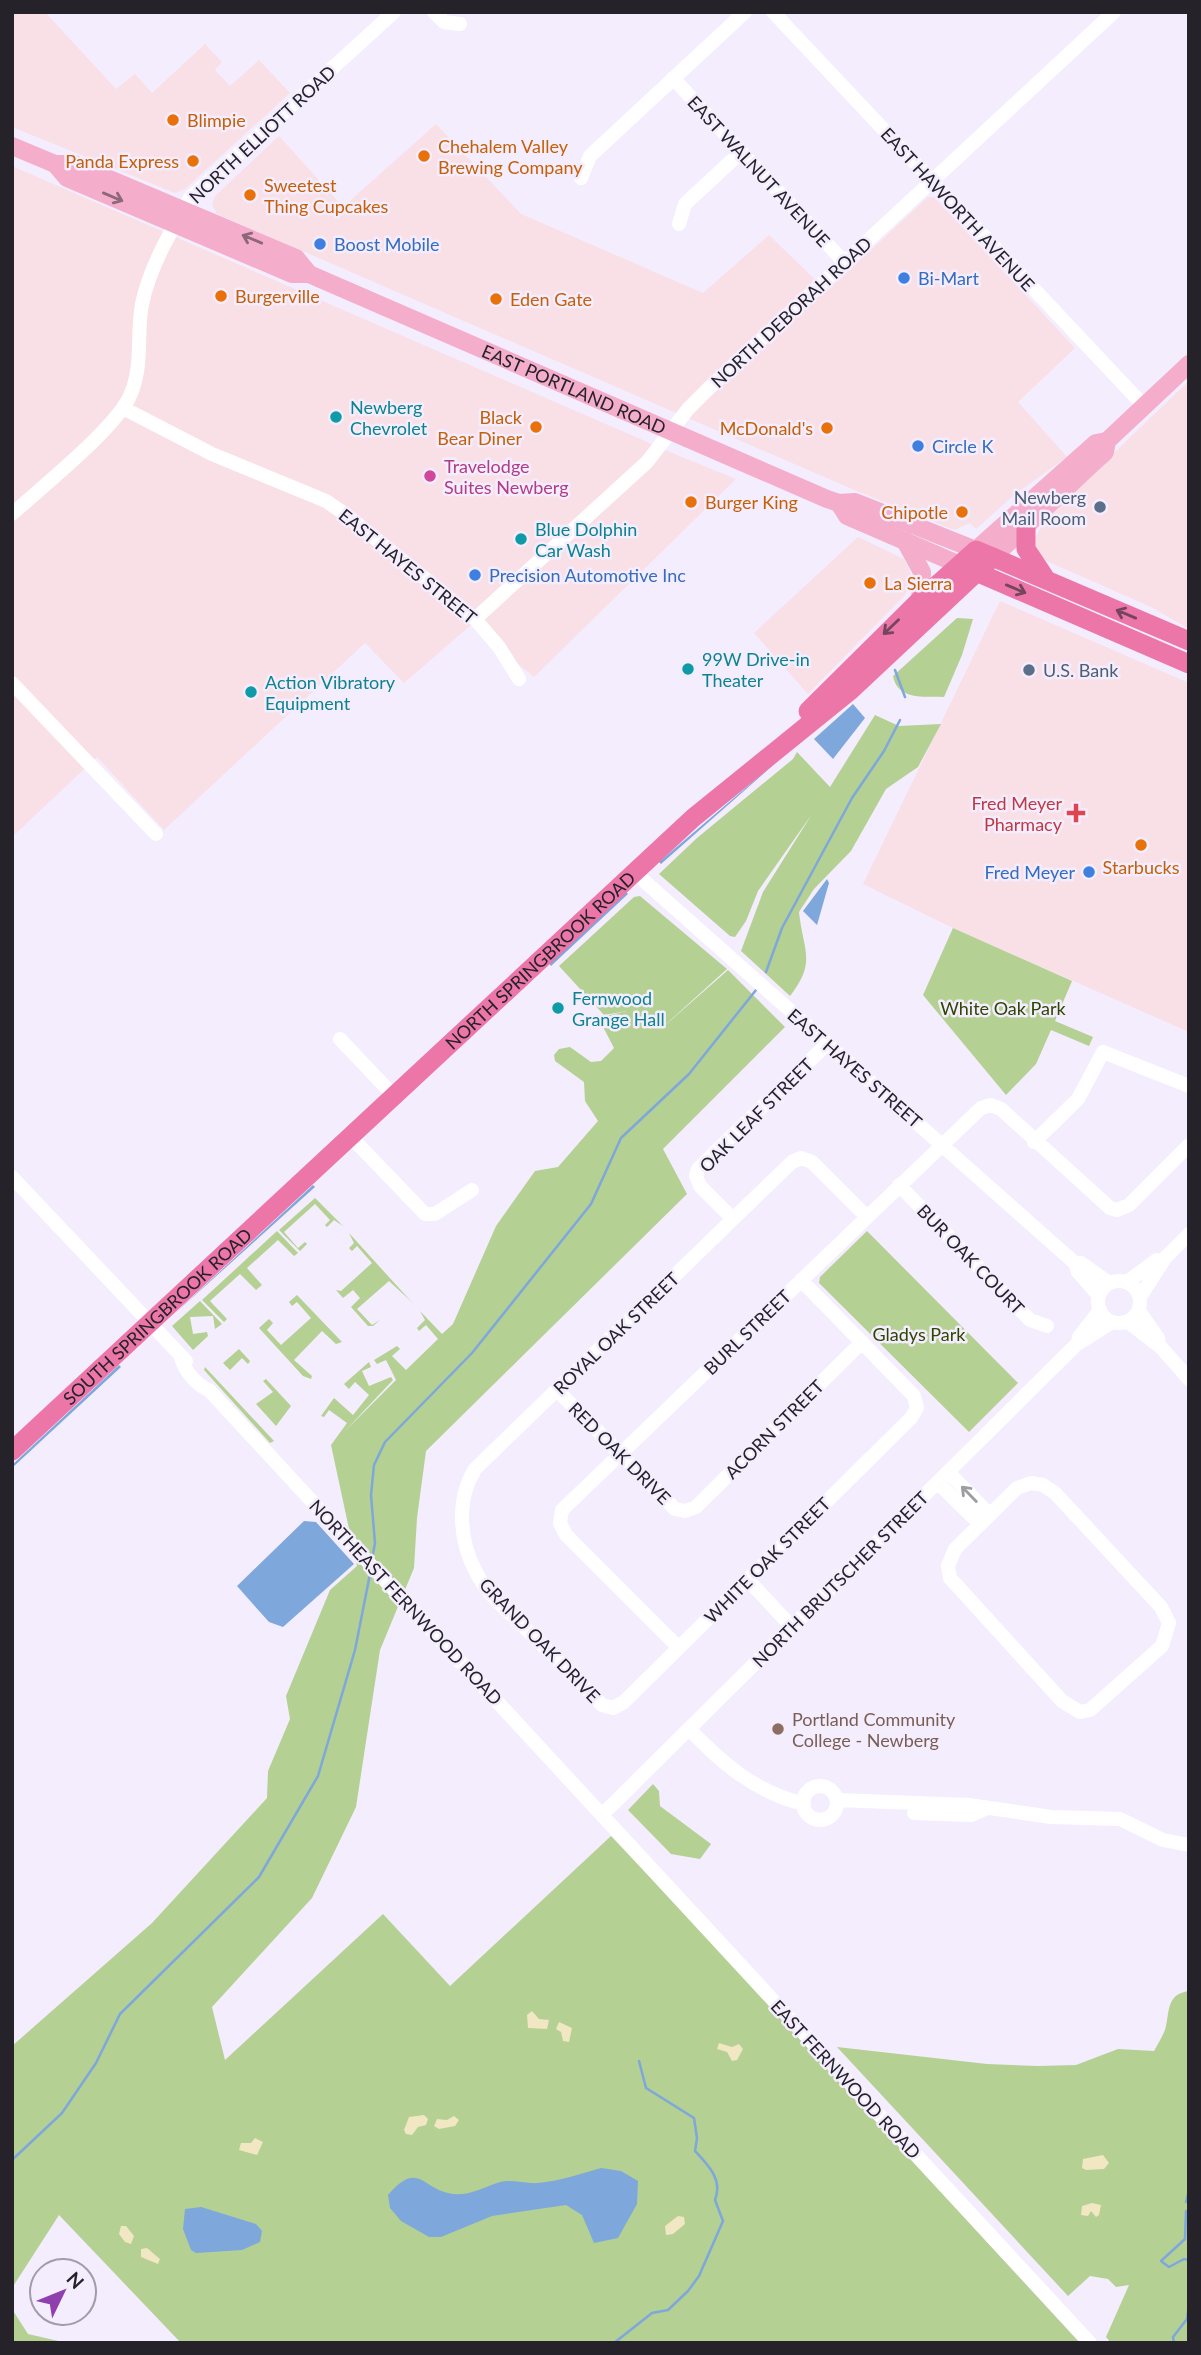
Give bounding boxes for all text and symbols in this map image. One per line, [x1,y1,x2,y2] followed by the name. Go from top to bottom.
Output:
[184,60,340,208] street label: NORTH ELLIOTT ROAD
[683,91,835,251] street label: EAST WALNUT AVENUE
[187,109,246,131] place label: Blimpie
[165,112,181,128] marker: Blimpie
[876,123,1040,295] street label: EAST HAWORTH AVENUE
[438,135,583,178] place label: Chehalem Valley Brewing Company
[416,148,432,164] marker: Chehalem Valley Brewing Company
[65,150,179,172] place label: Panda Express
[185,153,201,169] marker: Panda Express
[264,174,389,217] place label: Sweetest Thing Cupcakes
[242,187,258,203] marker: Sweetest Thing Cupcakes
[102,192,123,205] one-way arrow
[241,232,263,245] one-way arrow
[706,232,876,392] street label: NORTH DEBORAH ROAD
[334,233,440,255] place label: Boost Mobile
[312,236,328,252] marker: Boost Mobile
[918,267,979,289] place label: Bi-Mart
[896,270,912,286] marker: Bi-Mart
[235,285,320,307] place label: Burgerville
[213,288,229,304] marker: Burgerville
[510,288,592,310] place label: Eden Gate
[488,291,504,307] marker: Eden Gate
[479,339,669,439] street label: EAST PORTLAND ROAD
[350,396,428,439] place label: Newberg Chevrolet
[437,406,523,449] place label: Black Bear Diner
[328,409,344,425] marker: Newberg Chevrolet
[720,417,813,439] place label: McDonald's
[528,419,544,435] marker: Black Bear Diner
[819,420,835,436] marker: McDonald's
[932,435,993,457] place label: Circle K
[910,438,926,454] marker: Circle K
[444,455,569,498] place label: Travelodge Suites Newberg
[422,468,438,484] marker: Travelodge Suites Newberg
[1002,486,1086,529] place label: Newberg Mail Room
[705,491,798,513] place label: Burger King
[683,494,699,510] marker: Burger King
[1092,499,1108,515] marker: Newberg Mail Room
[881,501,948,523] place label: Chipotle
[335,504,482,629] street label: EAST HAYES STREET
[954,504,970,520] marker: Chipotle
[535,518,637,561] place label: Blue Dolphin Car Wash
[513,531,529,547] marker: Blue Dolphin Car Wash
[489,564,686,586] place label: Precision Automotive Inc
[467,567,483,583] marker: Precision Automotive Inc
[884,572,952,594] place label: La Sierra
[862,575,878,591] marker: La Sierra
[1004,584,1026,597] one-way arrow
[1116,607,1137,620] one-way arrow
[883,619,900,636] one-way arrow
[702,648,810,691] place label: 99W Drive-in Theater
[1043,659,1119,681] place label: U.S. Bank
[680,661,696,677] marker: 99W Drive-in Theater
[1021,662,1037,678] marker: U.S. Bank
[265,671,396,714] place label: Action Vibratory Equipment
[243,684,259,700] marker: Action Vibratory Equipment
[971,792,1063,835] place label: Fred Meyer Pharmacy
[1068,805,1084,821] marker: Fred Meyer Pharmacy
[1133,837,1149,853] marker: Starbucks
[1103,856,1180,878] place label: Starbucks
[984,861,1075,883] place label: Fred Meyer
[1081,864,1097,880] marker: Fred Meyer
[441,867,640,1054] street label: NORTH SPRINGBROOK ROAD
[572,987,665,1030] place label: Fernwood Grange Hall
[940,997,1067,1019] park label: White Oak Park
[550,1000,566,1016] marker: Fernwood Grange Hall
[783,1004,927,1133] street label: EAST HAYES STREET
[694,1053,818,1177] street label: OAK LEAF STREET
[913,1199,1029,1319] street label: BUR OAK COURT
[58,1223,256,1409] street label: SOUTH SPRINGBROOK ROAD
[549,1267,684,1399] street label: ROYAL OAK STREET
[699,1285,795,1379] street label: BURL STREET
[872,1323,966,1345] park label: Gladys Park
[720,1375,828,1483] street label: ACORN STREET
[564,1397,676,1509] street label: RED OAK DRIVE
[748,1486,933,1671] street label: NORTH BRUTSCHER STREET
[960,1486,977,1503] one-way arrow
[699,1492,835,1628] street label: WHITE OAK STREET
[305,1495,507,1709] street label: NORTHEAST FERNWOOD ROAD
[475,1573,605,1707] street label: GRAND OAK DRIVE
[792,1708,956,1751] place label: Portland Community College - Newberg
[770,1721,786,1737] marker: Portland Community College - Newberg
[767,1995,925,2163] street label: EAST FERNWOOD ROAD
[28,2257,98,2327] north arrow
[62,2267,89,2293] text: N

